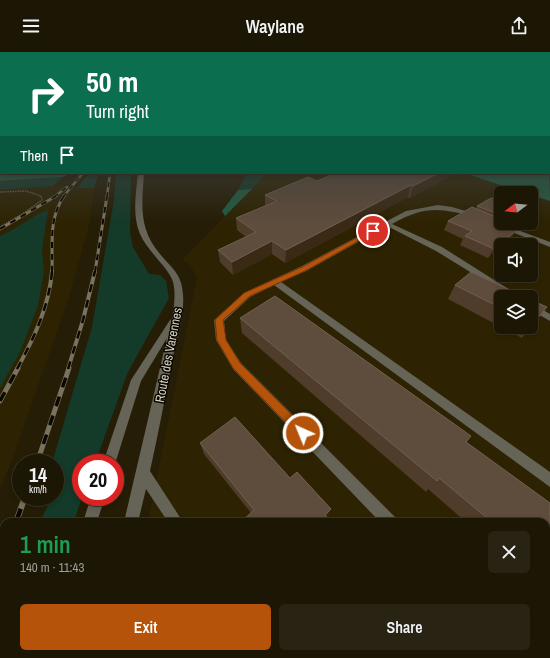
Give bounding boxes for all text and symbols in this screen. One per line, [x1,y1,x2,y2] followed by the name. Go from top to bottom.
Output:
[246,14,304,39] text: Waylane
[20,15,42,37] icon: menu
[508,15,530,37] icon: share
[86,63,138,101] text: 50 m
[20,68,72,120] icon: right
[86,99,149,124] text: Turn right
[56,144,78,166] icon: arrive
[20,145,48,166] text: Then
[494,186,538,230] north arrow
[494,186,538,334] map controls
[356,214,390,248] pin
[362,220,384,242] icon: arrive
[494,238,538,282] button: sound
[494,290,538,334] button: layers
[151,306,186,404] street label: Route des Varennes
[282,412,324,454] position arrow
[72,454,124,506] speed limit sign: 20
[29,461,47,488] text: 14
[29,483,47,496] text: km/h
[20,528,71,560] text: 1 min
[488,531,530,573] button: close
[20,559,84,576] text: 140 m · 11:43
[20,604,271,650] button: Exit
[279,604,530,650] button: Share

